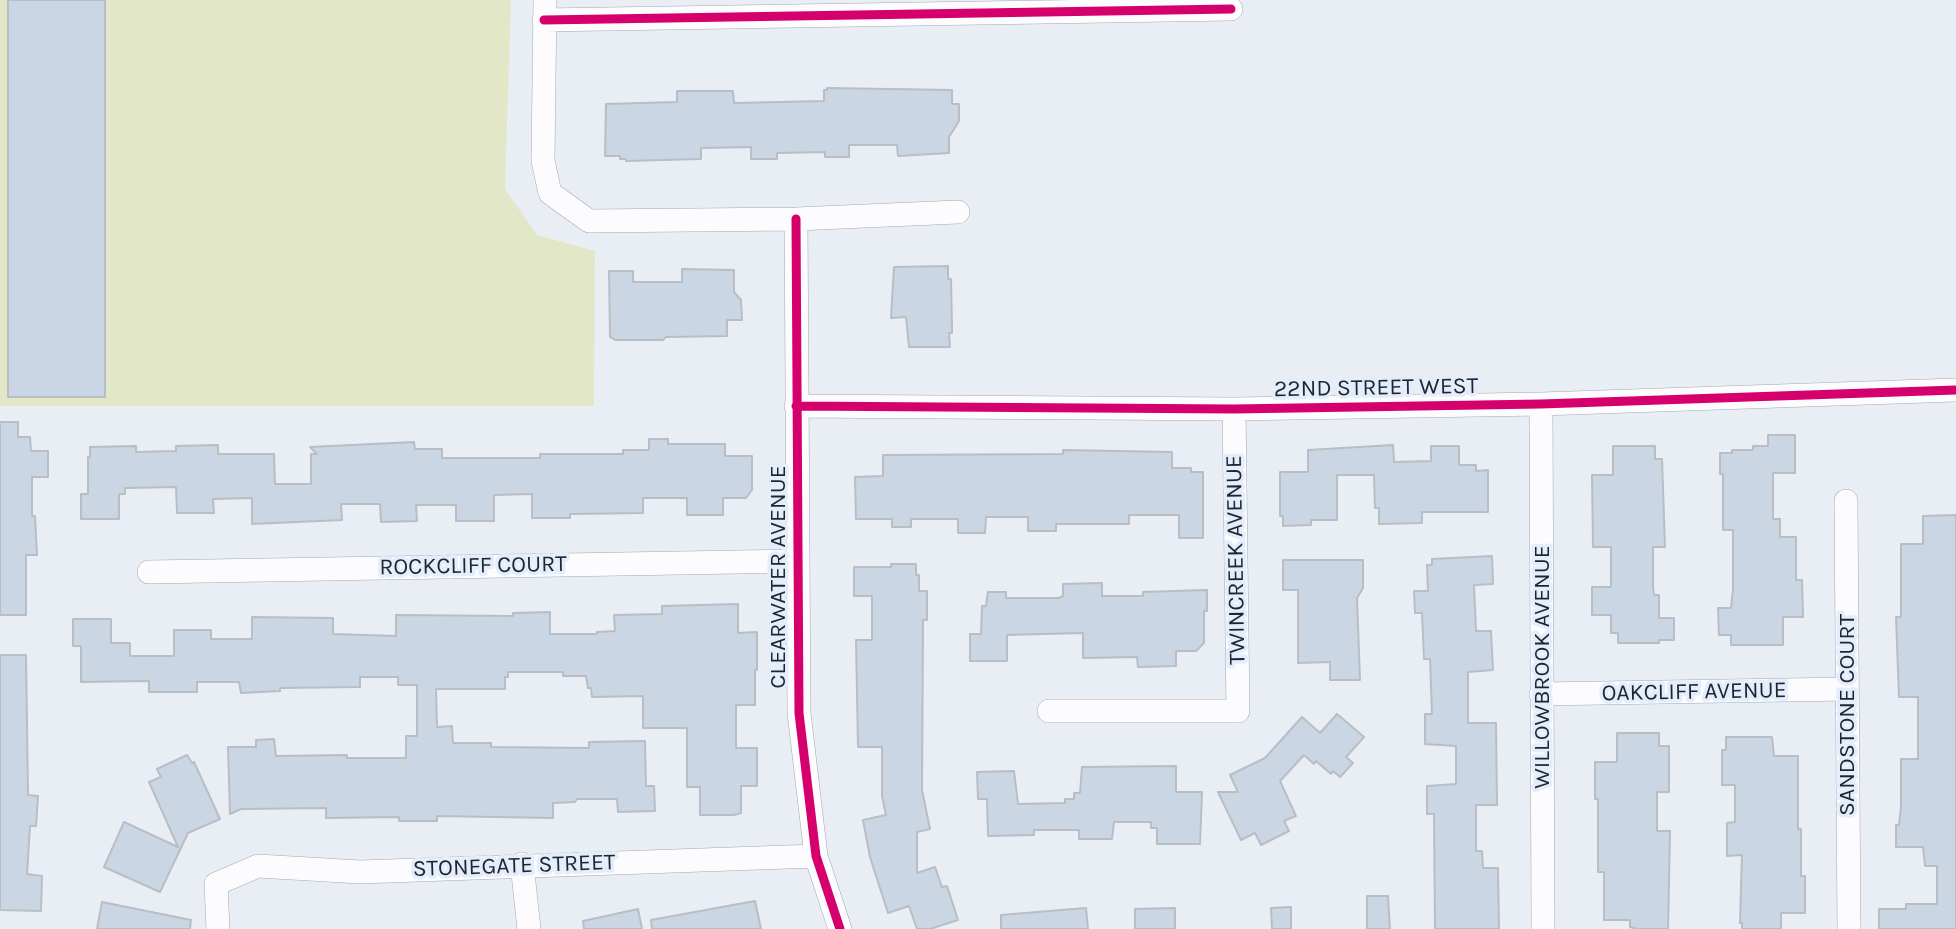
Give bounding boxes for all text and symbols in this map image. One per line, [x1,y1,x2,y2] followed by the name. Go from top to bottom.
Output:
[1274,372,1478,404] street label: 22ND STREET WEST
[1220,455,1252,665] street label: TWINCREEK AVENUE
[764,465,792,689] street label: CLEARWATER AVENUE
[1528,545,1556,789] street label: WILLOWBROOK AVENUE
[379,551,567,581] street label: ROCKCLIFF COURT
[1833,614,1861,816] street label: SANDSTONE COURT
[1601,677,1787,707] street label: OAKCLIFF AVENUE
[412,849,616,883] street label: STONEGATE STREET

